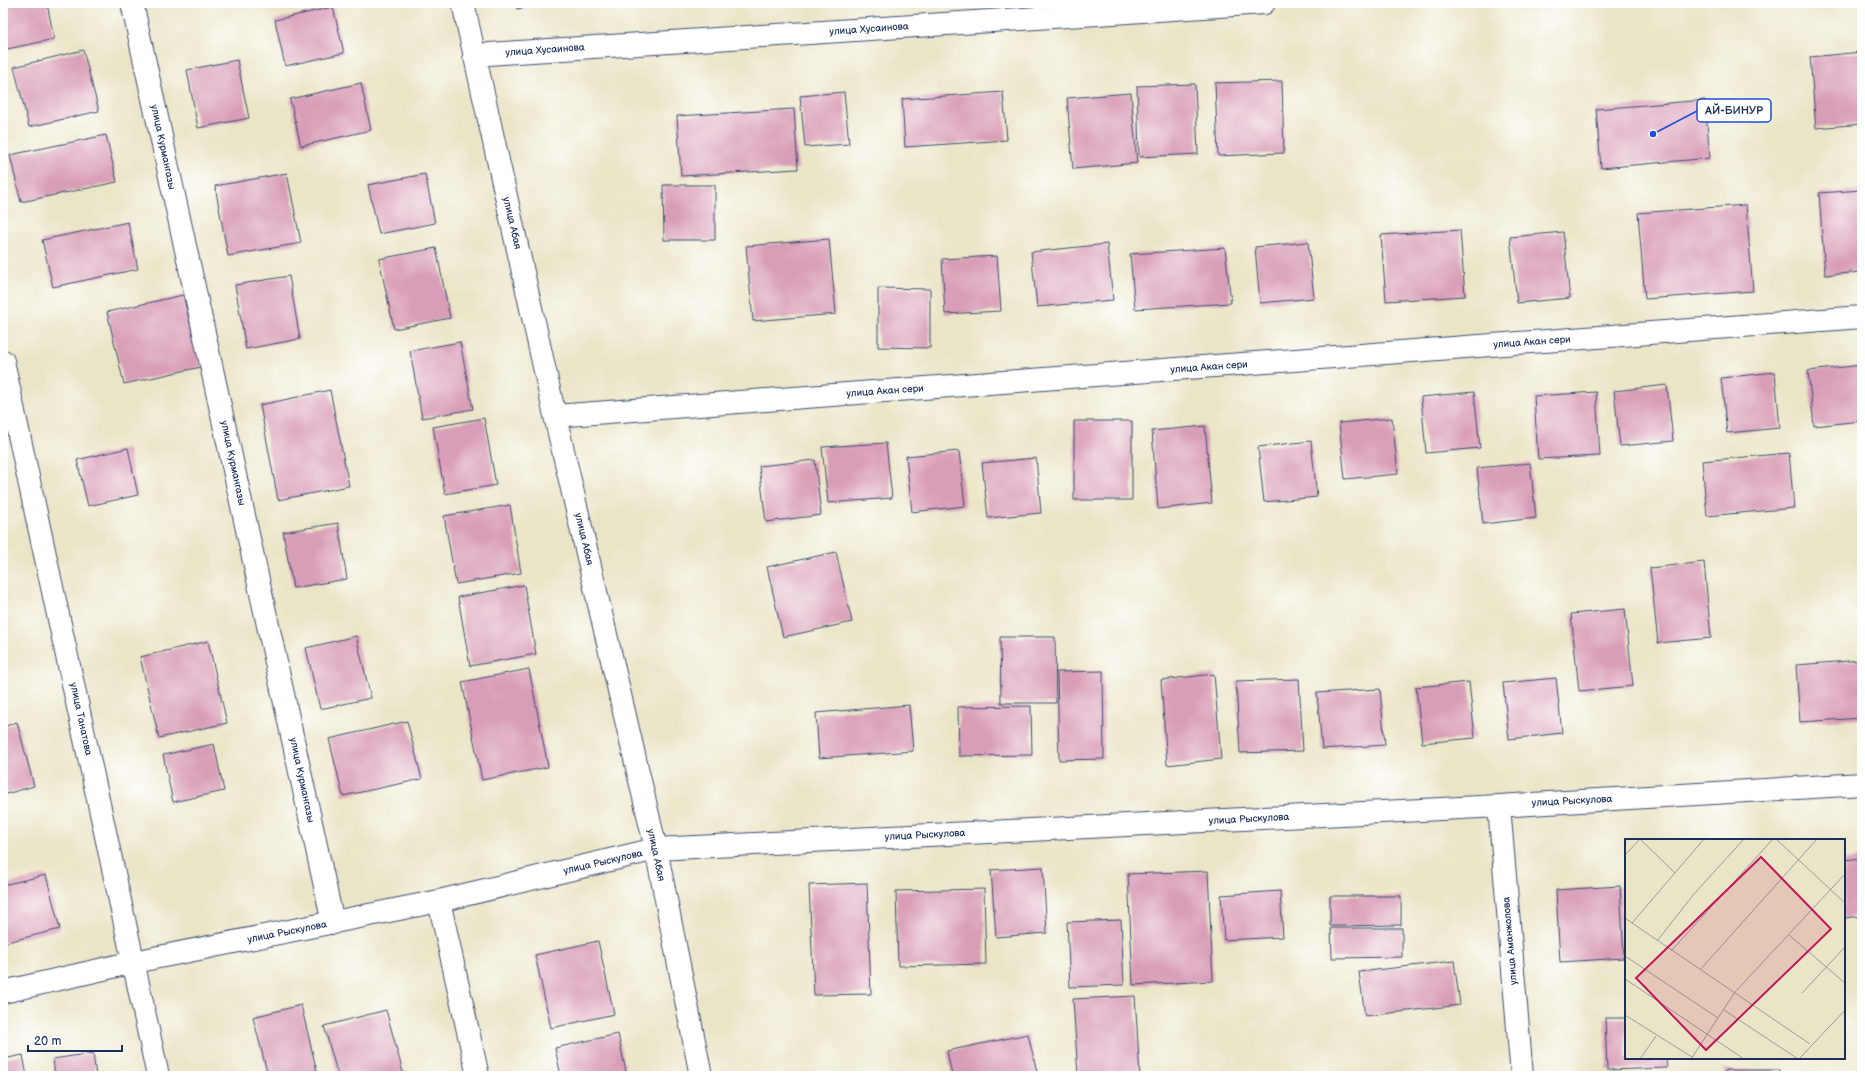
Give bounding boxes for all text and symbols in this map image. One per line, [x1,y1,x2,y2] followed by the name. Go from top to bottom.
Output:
[829,20,909,38] street label: улица Хусаинова
[505,41,585,59] street label: улица Хусаинова
[1697,99,1771,122] callout: АЙ-БИНУР
[148,103,178,191] street label: улица Курмангазы
[1704,103,1763,117] text: АЙ-БИНУР
[500,196,524,251] street label: улица Абая
[1493,333,1571,351] street label: улица Акан сери
[1170,358,1248,376] street label: улица Акан сери
[846,382,924,400] street label: улица Акан сери
[218,419,248,507] street label: улица Курмангазы
[572,512,596,567] street label: улица Абая
[67,681,95,757] street label: улица Танатова
[287,736,317,824] street label: улица Курмангазы
[1531,793,1613,809] street label: улица Рыскулова
[1208,811,1290,827] street label: улица Рыскулова
[884,827,966,843] street label: улица Рыскулова
[645,828,668,883] street label: улица Абая
[1625,839,1845,1059] inset map
[562,847,644,877] street label: улица Рыскулова
[1500,896,1520,986] street label: улица Аманжолова
[246,918,328,946] street label: улица Рыскулова
[28,1027,122,1053] scale bar
[34,1034,61,1049] text: 20 m

